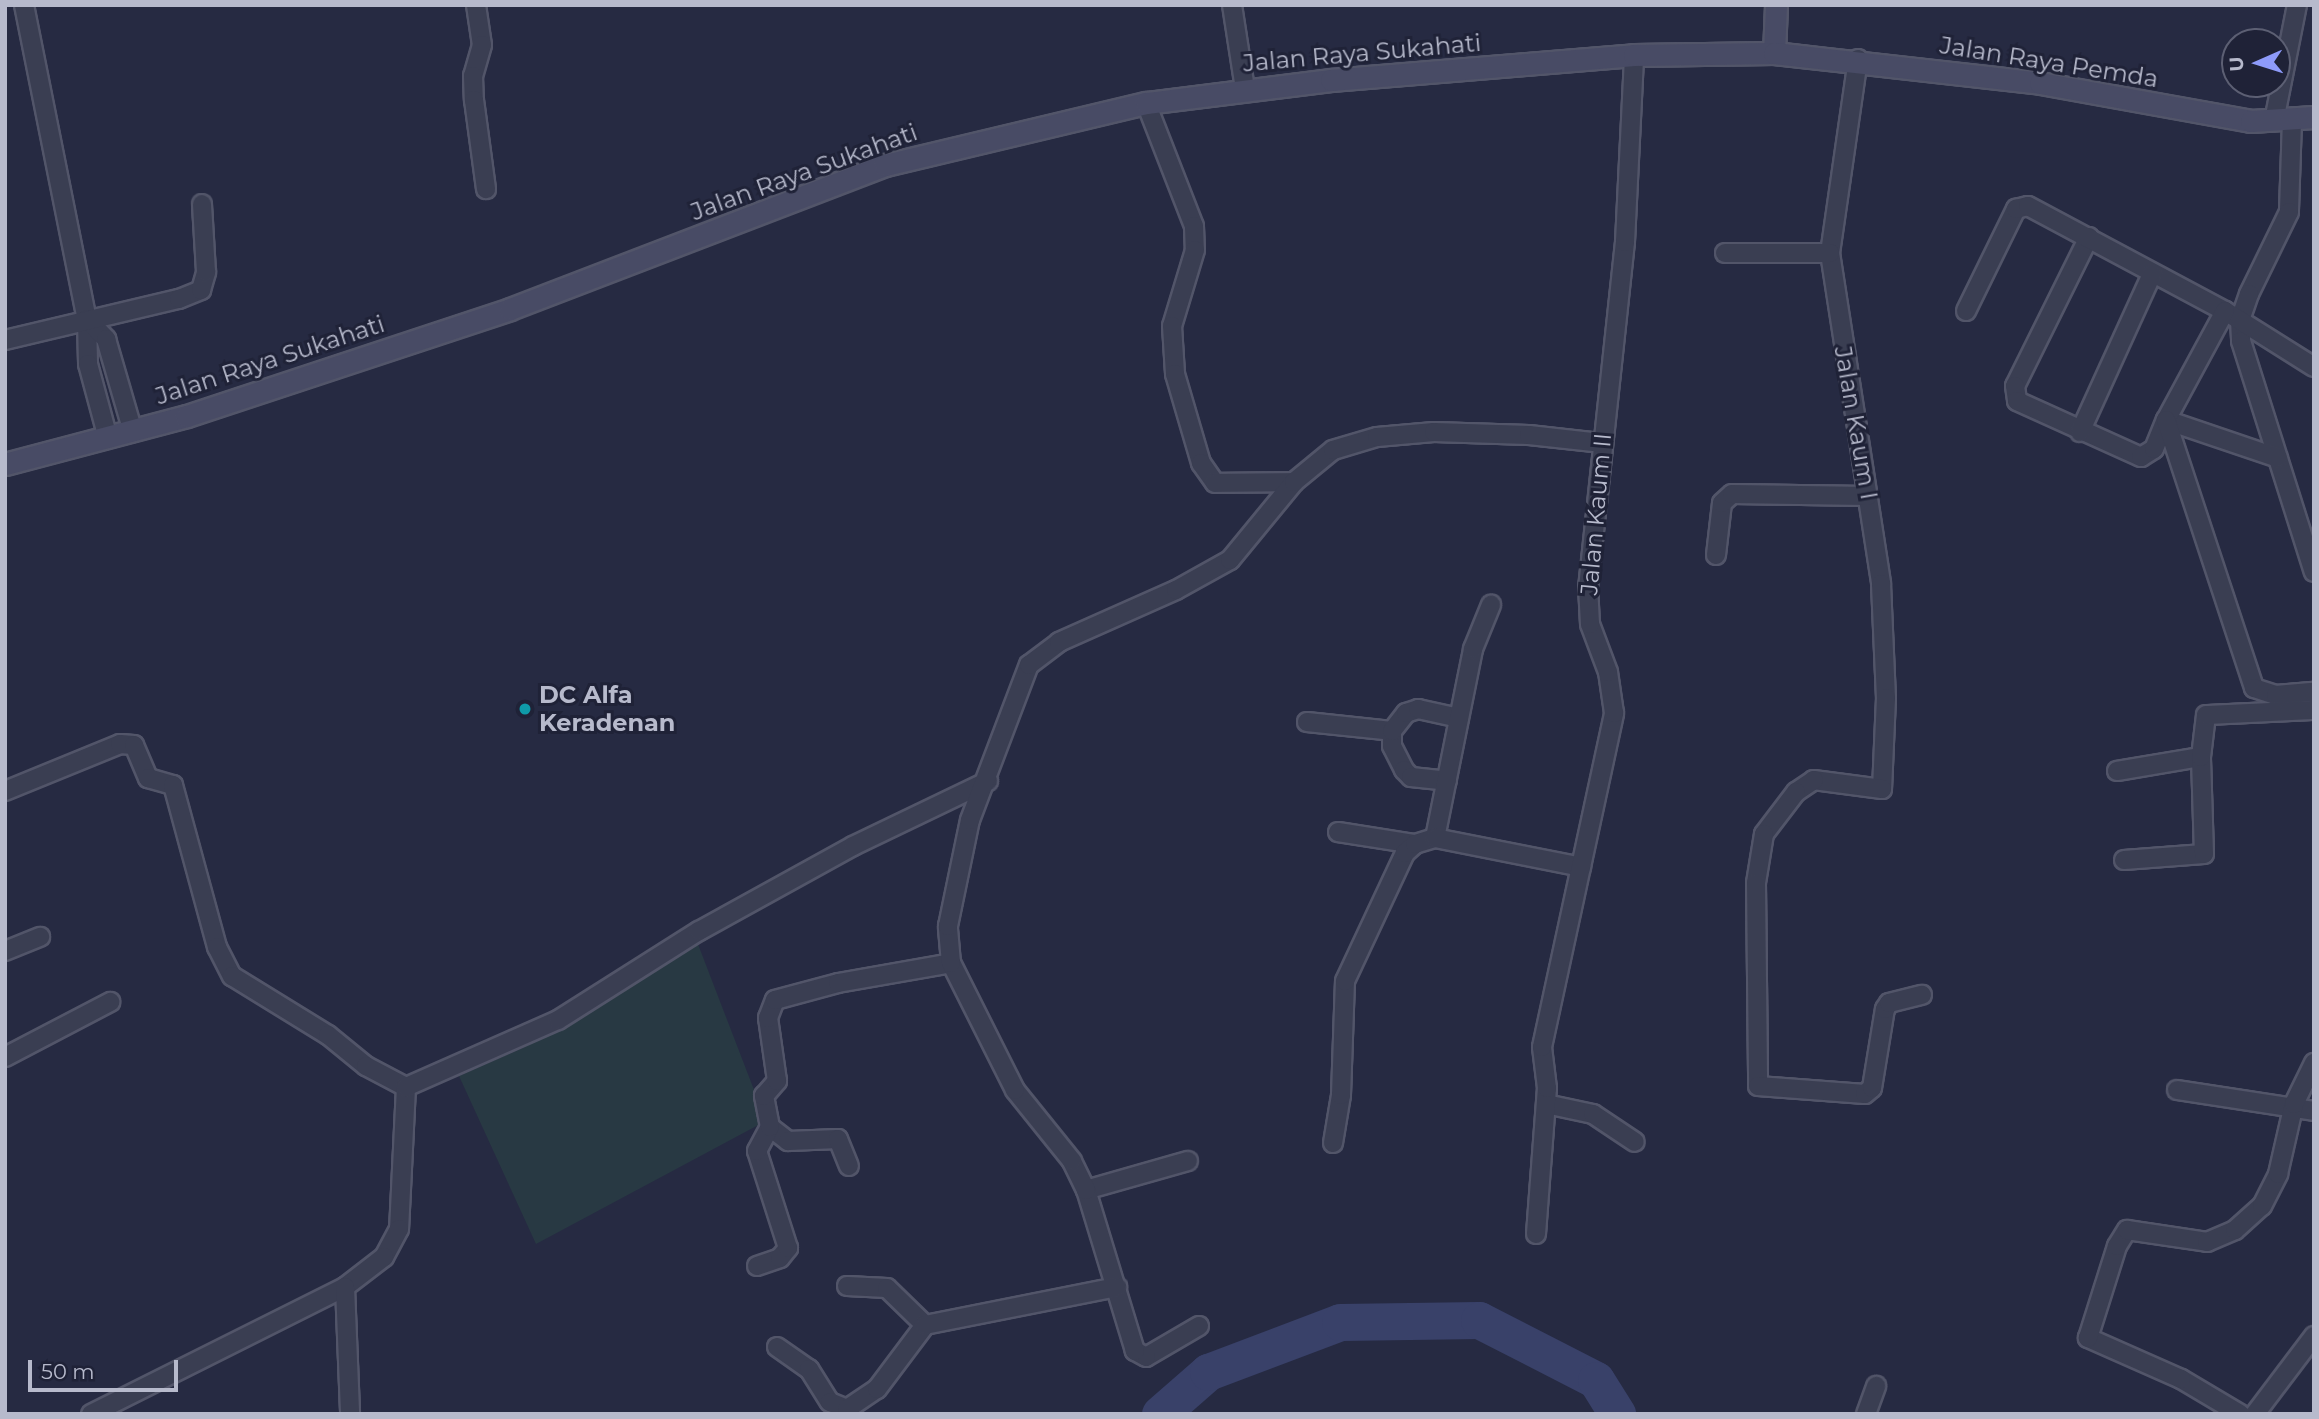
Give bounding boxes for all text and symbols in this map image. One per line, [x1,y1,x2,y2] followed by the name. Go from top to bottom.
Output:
[1242,28,1482,78] street label: Jalan Raya Sukahati
[2221,28,2291,98] north arrow
[1938,31,2160,93] street label: Jalan Raya Pemda
[2225,56,2248,72] text: U
[687,118,921,226] street label: Jalan Raya Sukahati
[152,309,388,411] street label: Jalan Raya Sukahati
[1828,344,1884,502] street label: Jalan Kaum I
[1575,432,1617,596] street label: Jalan Kaum II
[539,681,675,737] place label: DC Alfa Keradenan
[517,701,533,717] marker: DC Alfa Keradenan
[32,1346,182,1390] scale bar
[41,1359,95,1384] text: 50 m

